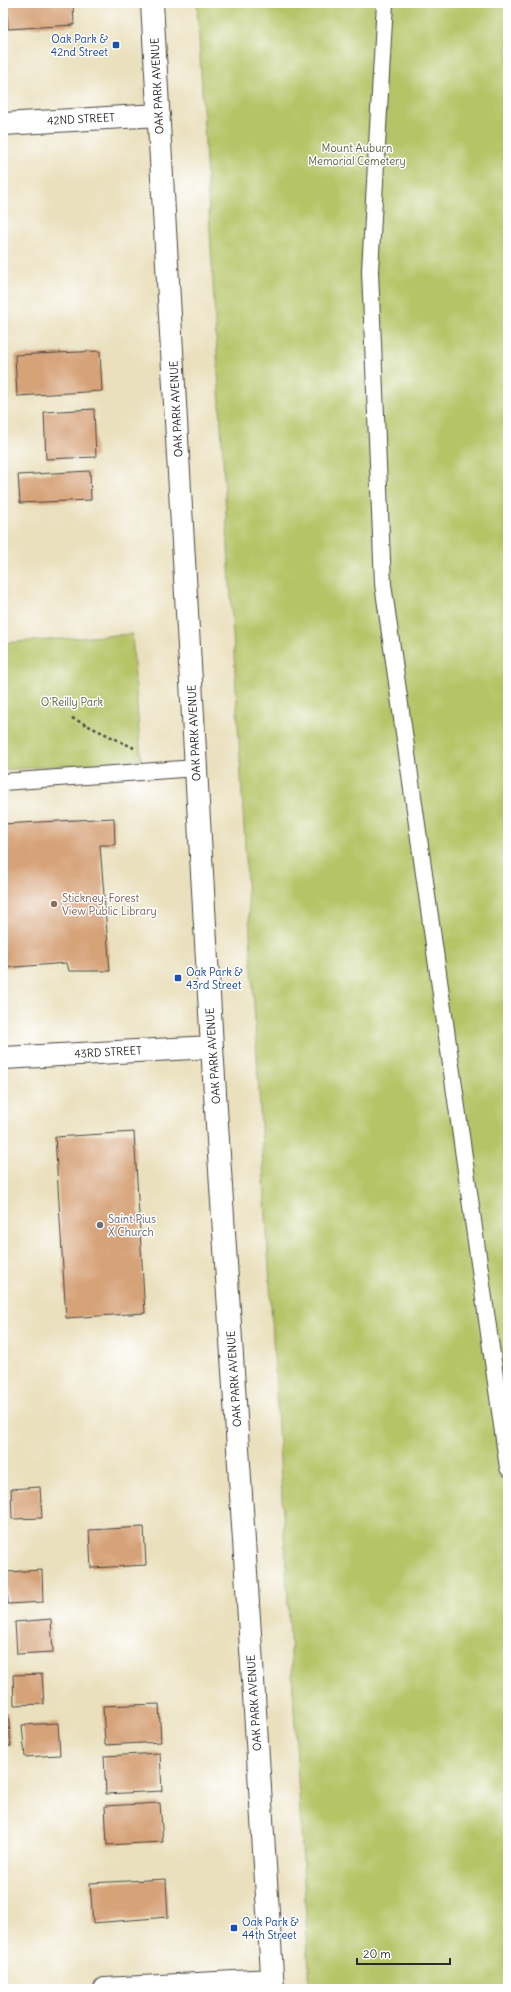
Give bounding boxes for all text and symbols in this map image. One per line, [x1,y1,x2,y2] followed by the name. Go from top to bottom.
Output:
[51,32,109,59] place label: Oak Park & 42nd Street
[147,37,167,135] street label: OAK PARK AVENUE
[111,40,121,50] marker: Oak Park & 42nd Street
[47,110,116,128] street label: 42ND STREET
[308,141,406,168] park label: Mount Auburn Memorial Cemetery
[166,360,186,458] street label: OAK PARK AVENUE
[184,684,204,782] street label: OAK PARK AVENUE
[41,695,104,709] park label: O'Reilly Park
[62,891,157,918] place label: Stickney-Forest View Public Library
[49,899,59,909] marker: Stickney-Forest View Public Library
[186,965,243,992] place label: Oak Park & 43rd Street
[173,973,183,983] marker: Oak Park & 43rd Street
[203,1007,223,1105] street label: OAK PARK AVENUE
[74,1043,142,1061] street label: 43RD STREET
[108,1212,156,1239] place label: Saint Pius X Church
[95,1220,105,1230] marker: Saint Pius X Church
[224,1330,244,1428] street label: OAK PARK AVENUE
[244,1654,264,1752] street label: OAK PARK AVENUE
[242,1915,299,1942] place label: Oak Park & 44th Street
[229,1923,239,1933] marker: Oak Park & 44th Street
[357,1940,450,1966] scale bar
[363,1946,391,1961] text: 20 m

